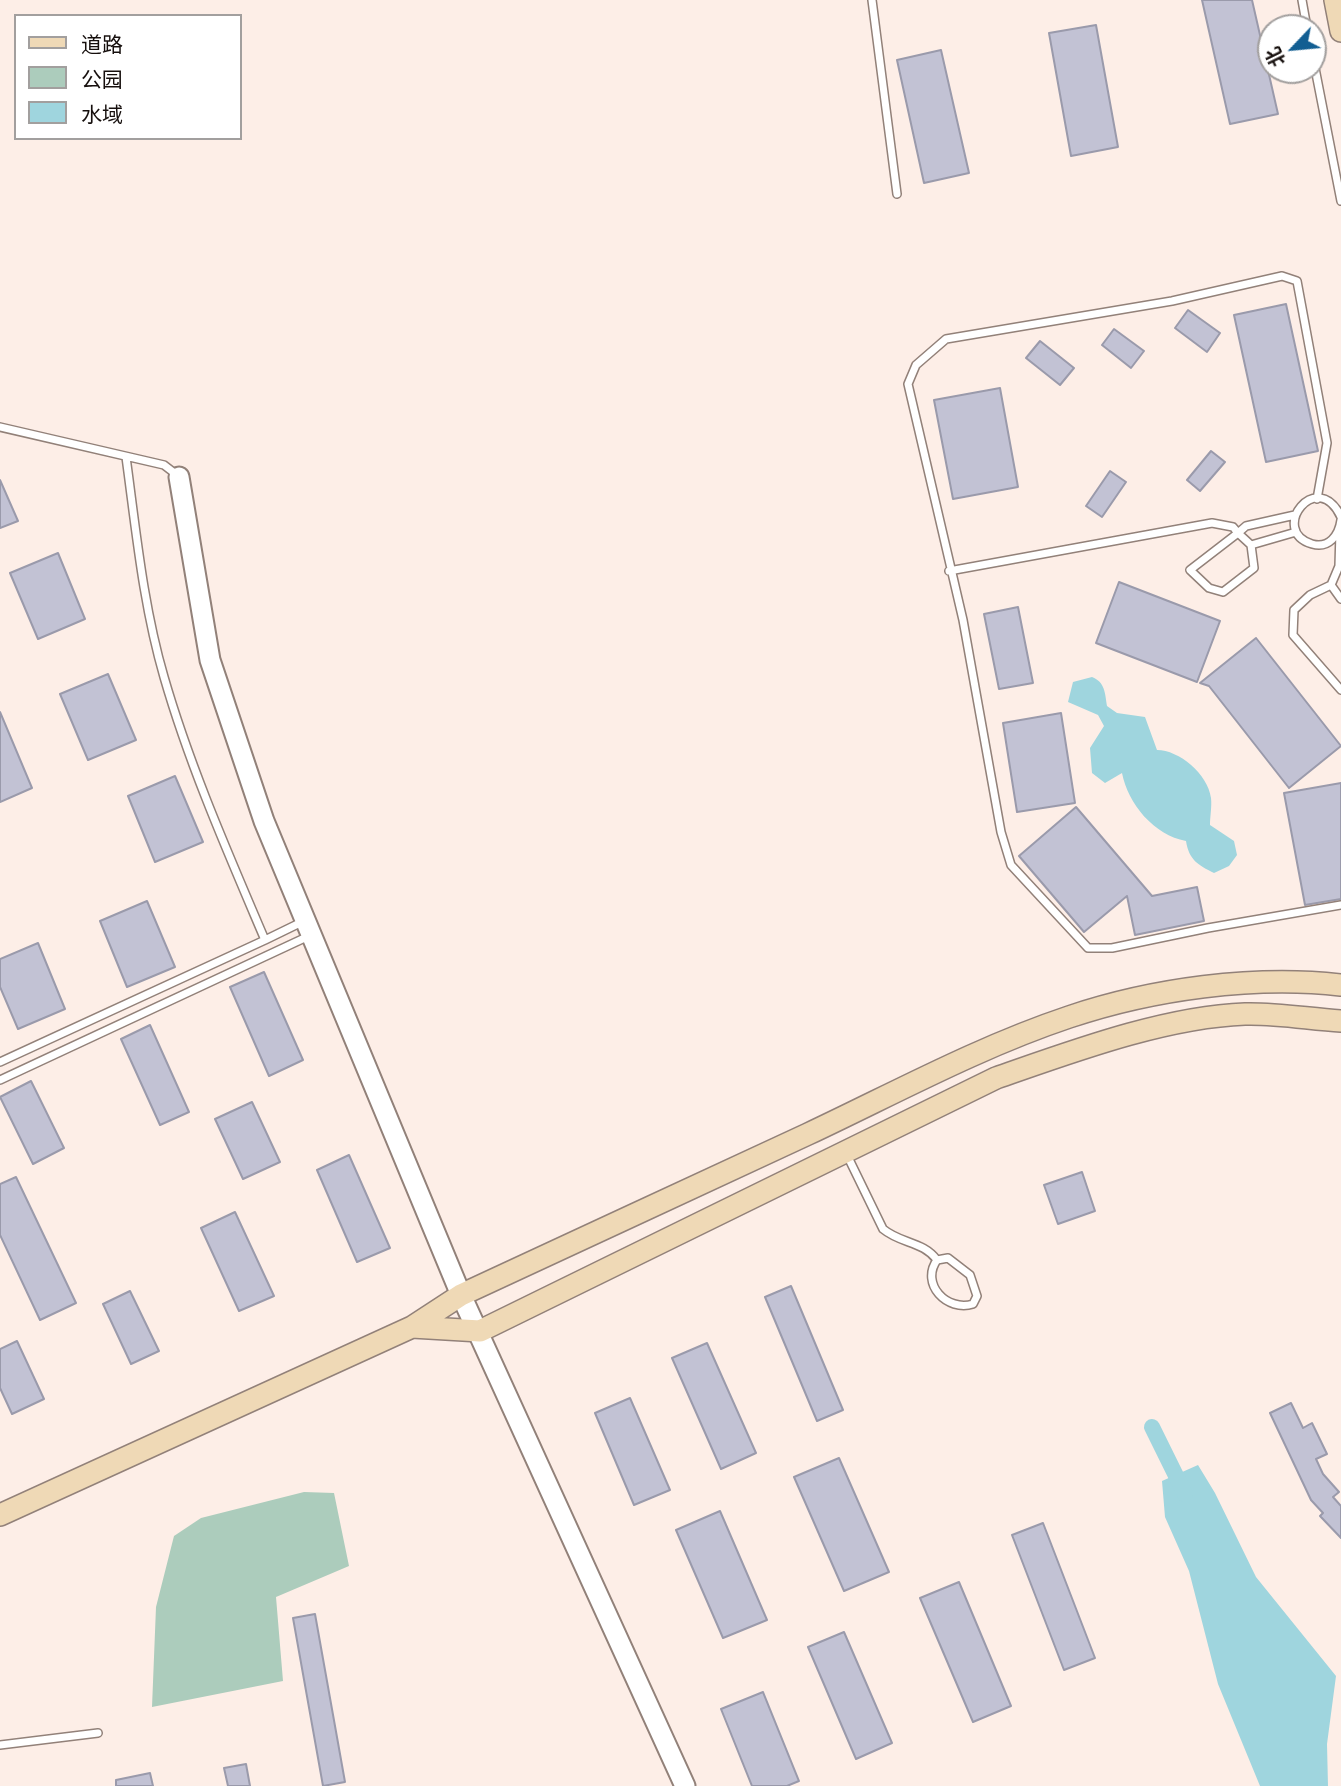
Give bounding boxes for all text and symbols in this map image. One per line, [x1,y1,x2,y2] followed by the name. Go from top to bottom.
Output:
[14,14,242,140] legend
[1257,14,1327,84] north arrow
[81,30,123,58] text: 道路
[1259,43,1291,72] text: 北
[81,65,123,93] text: 公园
[81,100,123,128] text: 水域

